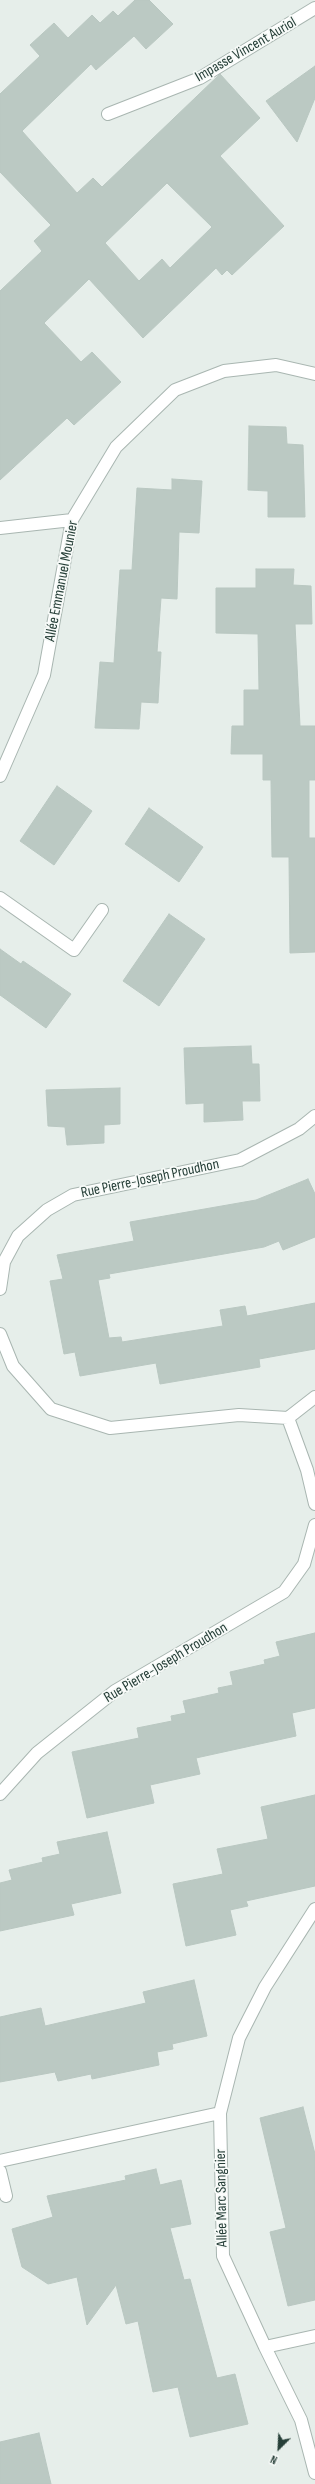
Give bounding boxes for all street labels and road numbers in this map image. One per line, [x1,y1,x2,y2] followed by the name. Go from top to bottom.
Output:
[192,14,300,86] street label: Impasse Vincent Auriol
[41,519,83,643] street label: Allée Emmanuel Mounier
[79,1156,221,1202] street label: Rue Pierre-Joseph Proudhon
[101,1619,231,1707] street label: Rue Pierre-Joseph Proudhon
[212,2149,232,2247] street label: Allée Marc Sangnier

